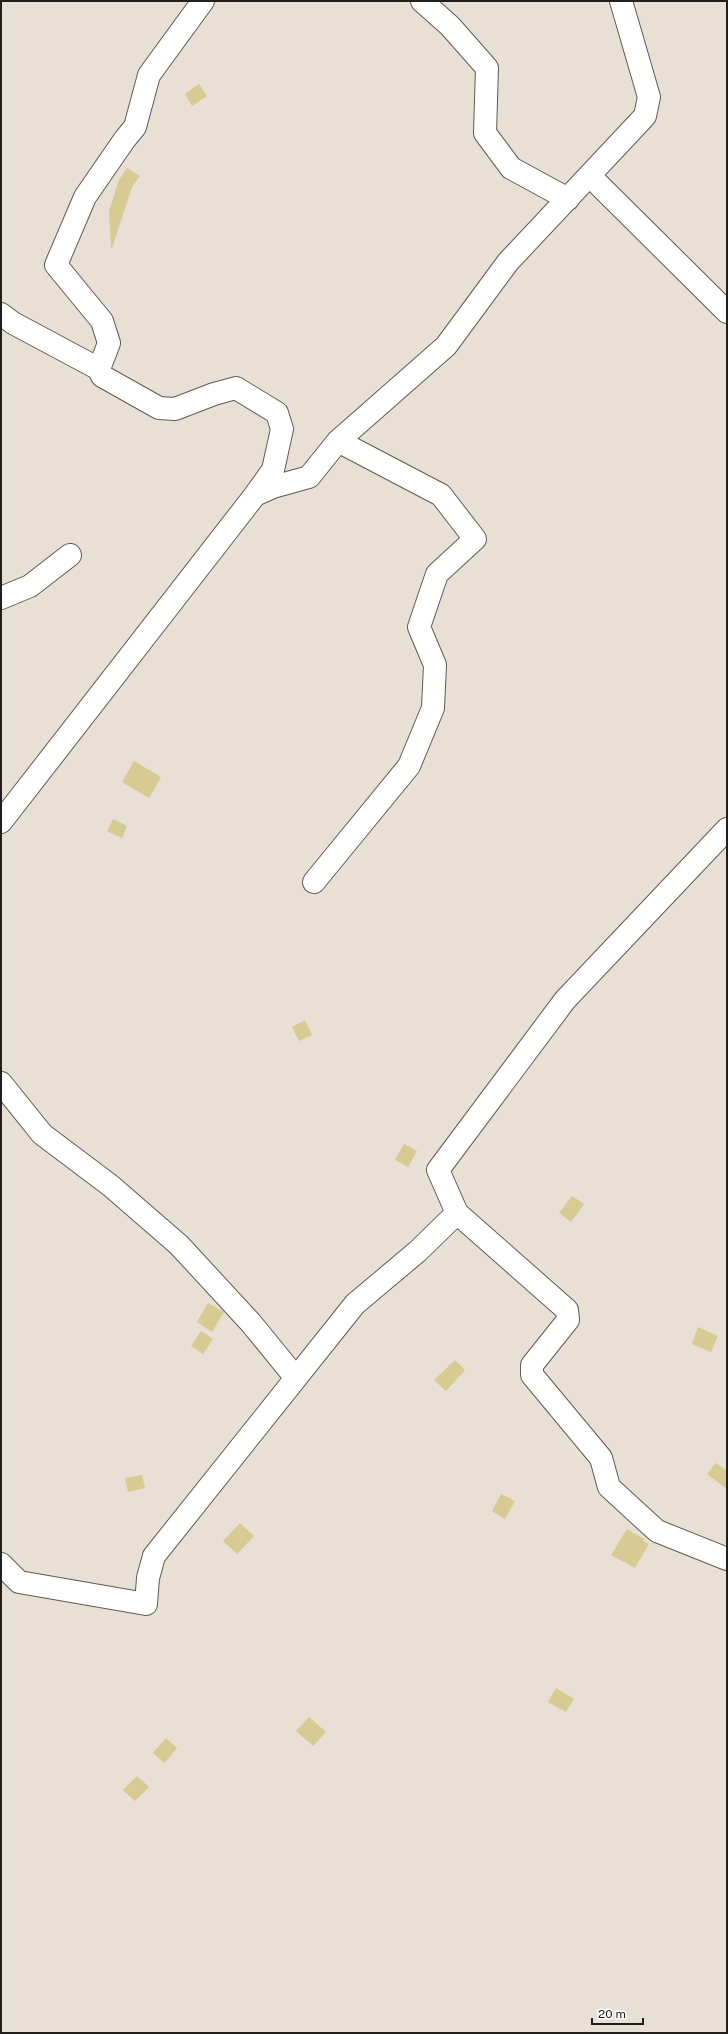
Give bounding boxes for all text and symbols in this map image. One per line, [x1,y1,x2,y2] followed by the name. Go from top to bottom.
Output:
[592,2000,643,2026] scale bar
[598,2007,626,2021] text: 20 m

